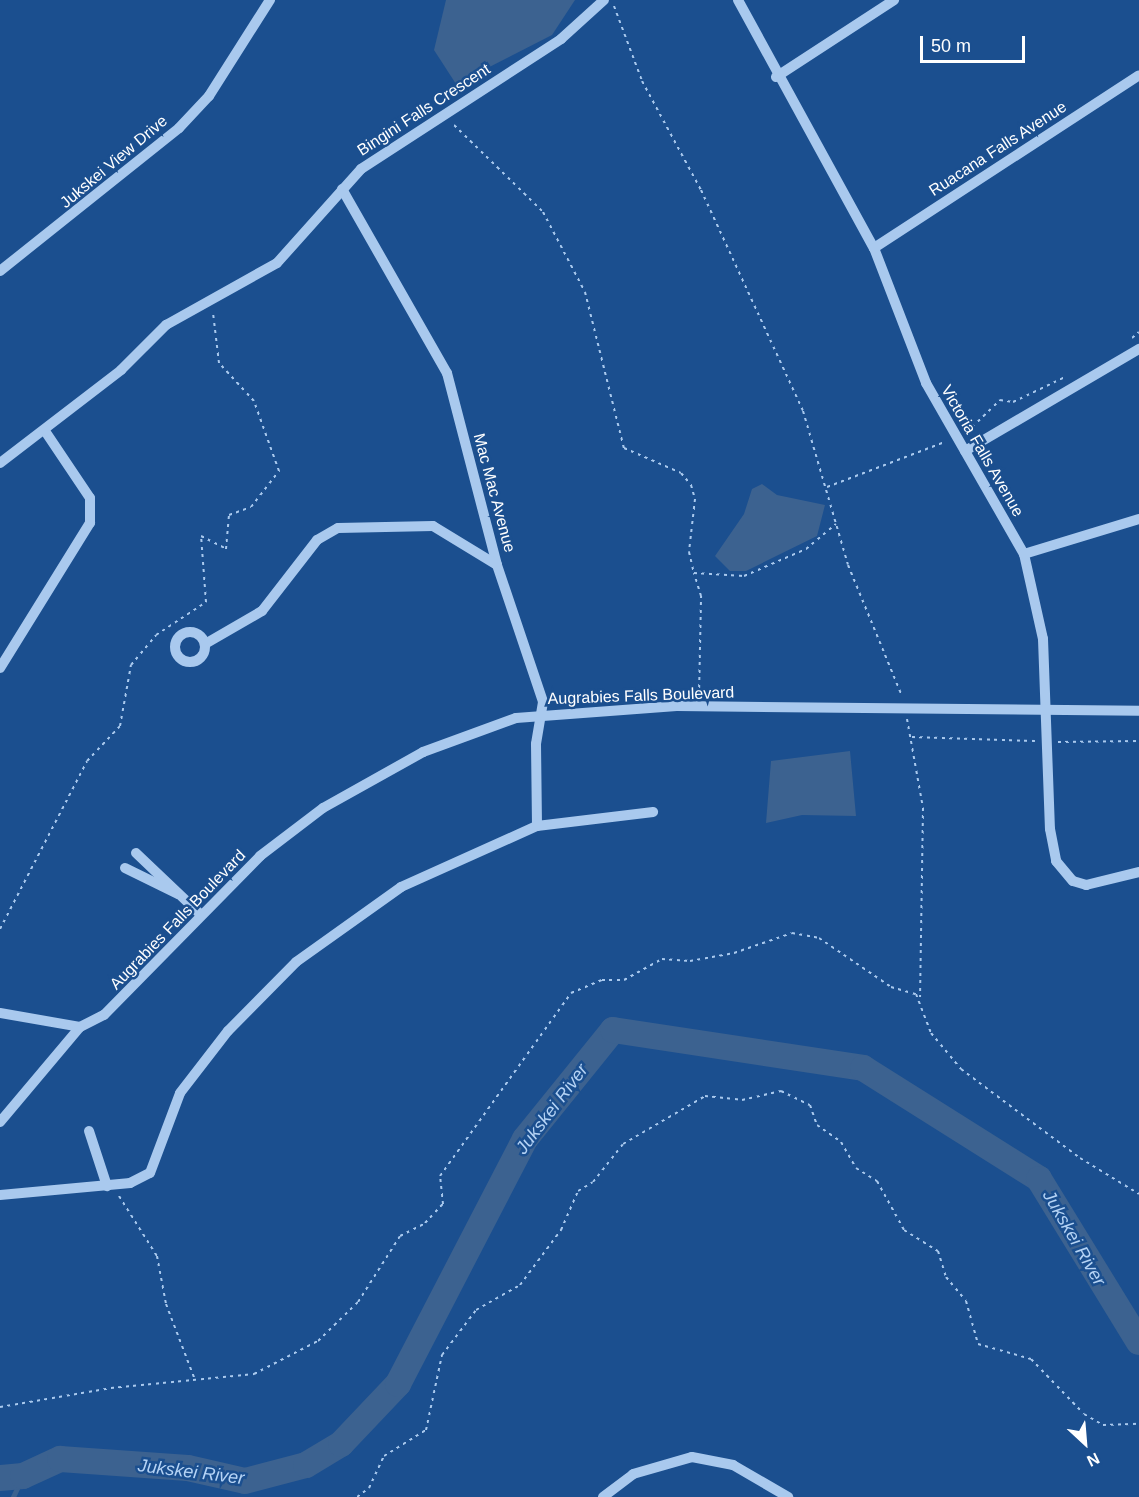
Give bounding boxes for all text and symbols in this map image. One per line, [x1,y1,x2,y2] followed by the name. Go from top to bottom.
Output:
[923,24,1028,62] scale bar
[931,36,971,56] text: 50 m
[354,60,494,160] street label: Bingini Falls Crescent
[925,97,1071,201] street label: Ruacana Falls Avenue
[57,112,171,212] street label: Jukskei View Drive
[936,381,1028,521] street label: Victoria Falls Avenue
[469,431,519,555] street label: Mac Mac Avenue
[547,683,735,709] street label: Augrabies Falls Boulevard
[106,846,250,994] street label: Augrabies Falls Boulevard
[511,1060,593,1158] water label: Jukskei River
[1038,1186,1110,1290] water label: Jukskei River
[1055,1413,1115,1473] north arrow
[1084,1449,1102,1470] text: N
[137,1455,245,1489] water label: Jukskei River

